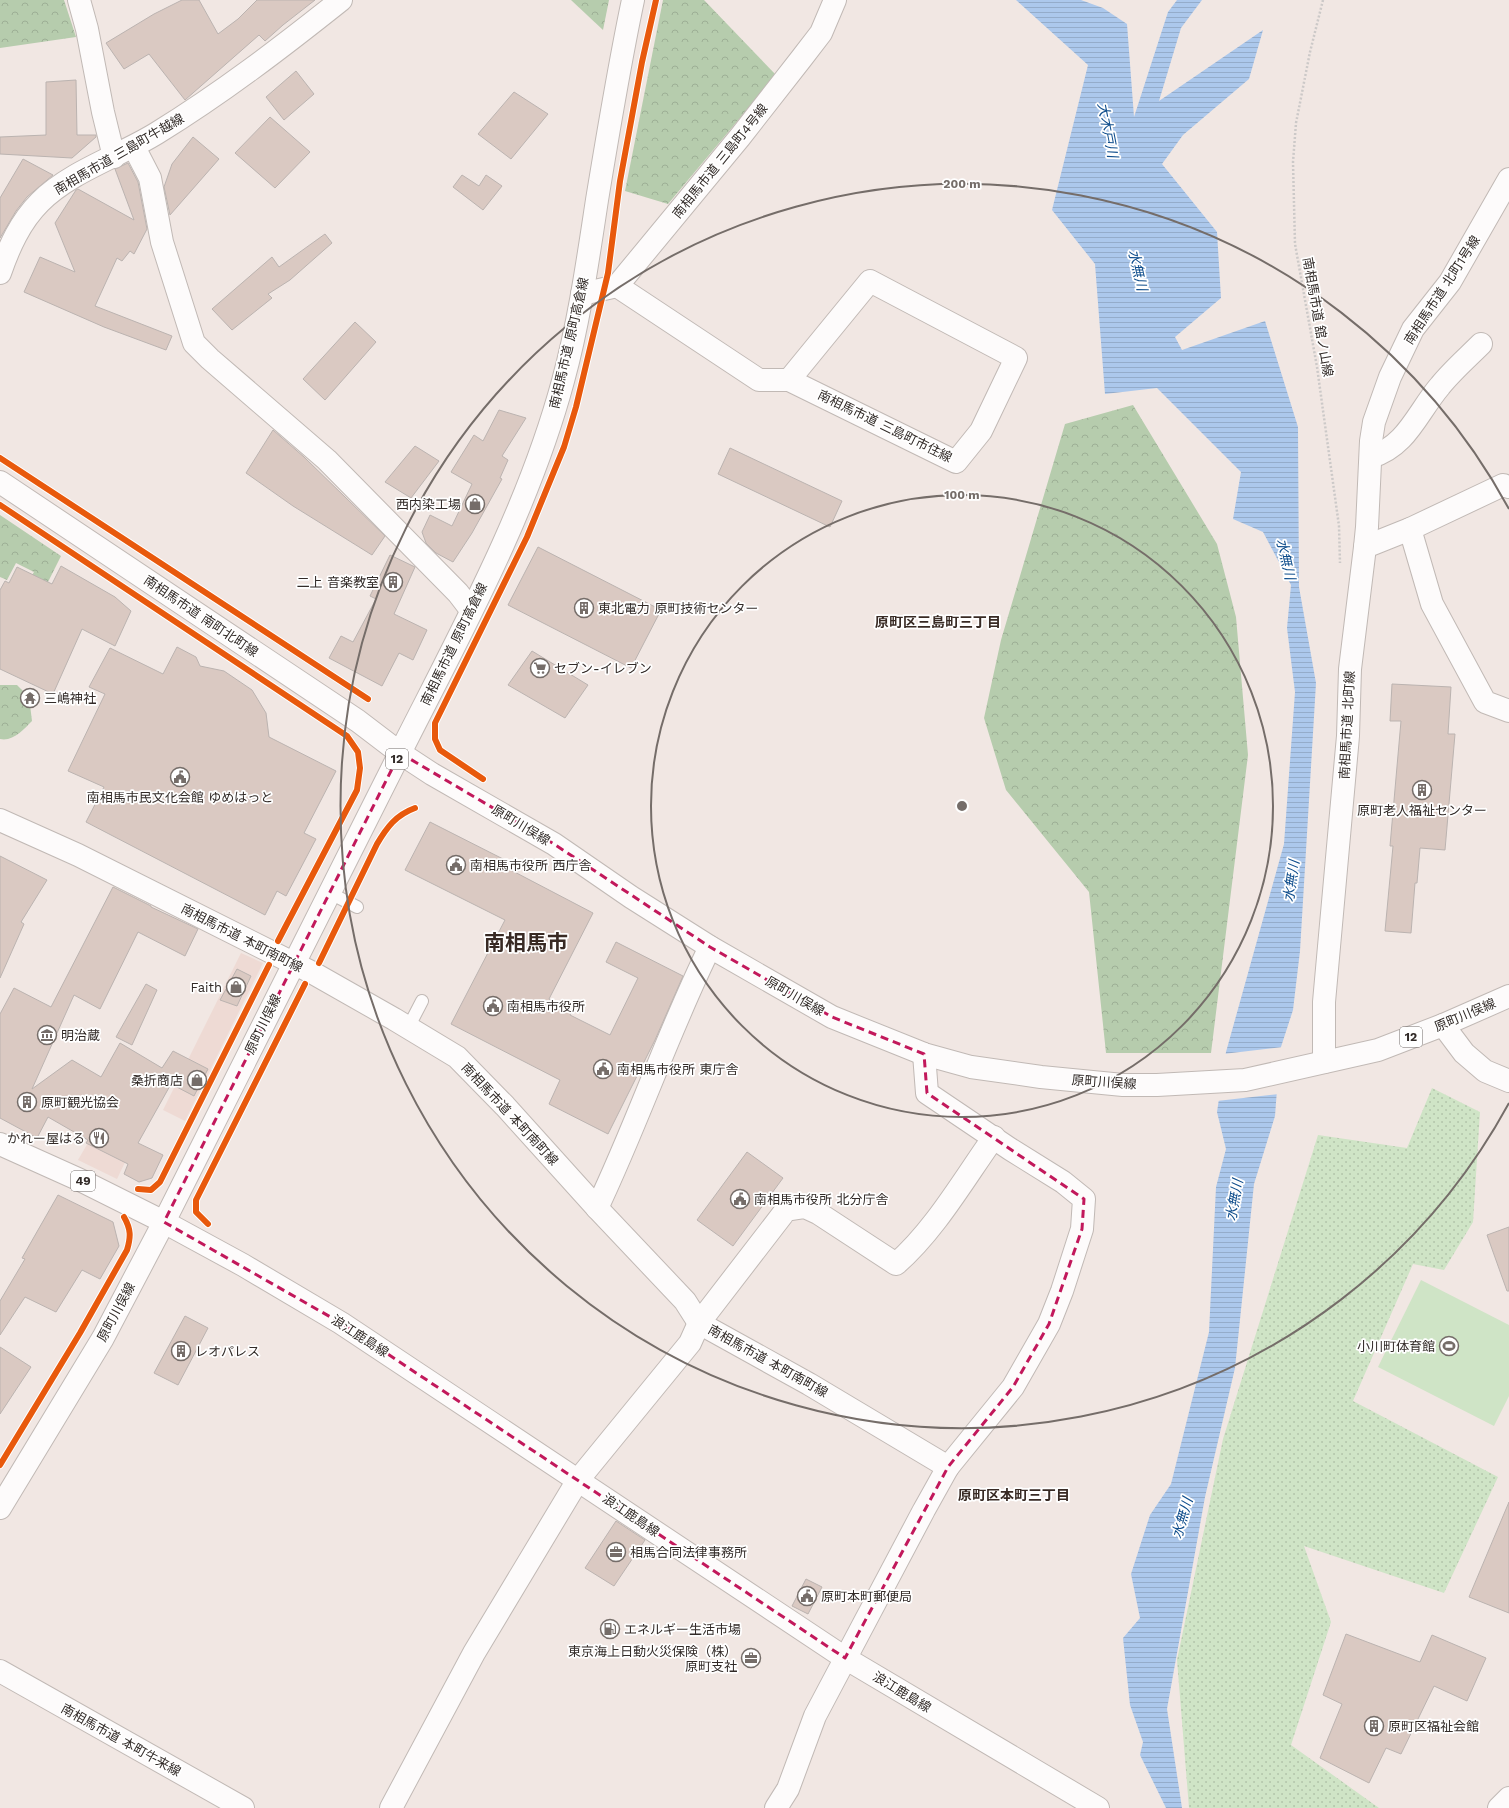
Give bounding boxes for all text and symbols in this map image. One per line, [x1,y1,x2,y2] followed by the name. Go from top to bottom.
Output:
[669,101,771,221] street label: 南相馬市道 三島町4号線
[1095,101,1122,161] water label: 大木戸川
[51,111,187,197] street label: 南相馬市道 三島町牛越線
[943,177,981,191] text: 200 m
[1401,233,1483,347] street label: 南相馬市道 北町1号線
[1125,248,1151,294] water label: 水無川
[1300,256,1336,378] street label: 南相馬市道 舘ノ山線
[547,276,591,410] street label: 南相馬市道 原町高倉線
[815,387,955,465] street label: 南相馬市道 三島町市住線
[944,488,980,502] text: 100 m
[464,493,486,515] shop icon: 西内染工場
[396,497,461,512] place label: 西内染工場
[1273,537,1299,583] water label: 水無川
[382,571,404,593] building icon: 二上 音楽教室
[141,572,261,660] street label: 南相馬市道 南町北町線
[297,575,379,590] place label: 二上 音楽教室
[418,580,490,708] street label: 南相馬市道 原町高倉線
[573,597,595,619] building icon: 東北電力 原町技術センター
[598,601,758,616] place label: 東北電力 原町技術センター
[875,614,1001,630] district label: 原町区三島町三丁目
[529,657,551,679] supermarket icon: セブン-イレブン
[554,661,652,676] place label: セブン-イレブン
[1337,670,1357,780] street label: 南相馬市道 北町線
[19,687,41,709] temple icon: 三嶋神社
[44,691,96,706] place label: 三嶋神社
[386,749,408,769] road number: 12
[169,766,191,788] public building icon: 南相馬市民文化会館 ゆめはっと
[1411,779,1433,801] building icon: 原町老人福祉センター
[87,790,273,805] place label: 南相馬市民文化会館 ゆめはっと
[955,799,969,813] centre of rings
[489,802,553,848] street label: 原町川俣線
[1357,803,1487,818] place label: 原町老人福祉センター
[445,854,467,876] public building icon: 南相馬市役所 西庁舎
[1280,857,1302,903] water label: 水無川
[470,858,591,873] place label: 南相馬市役所 西庁舎
[179,901,305,975] street label: 南相馬市道 本町南町線
[484,930,568,955] district label: 南相馬市
[763,973,827,1019] street label: 原町川俣線
[225,976,247,998] shop icon: Faith
[190,980,222,995] place label: Faith
[242,991,284,1057] street label: 原町川俣線
[482,995,504,1017] public building icon: 南相馬市役所
[1432,995,1498,1035] street label: 原町川俣線
[507,999,585,1014] place label: 南相馬市役所
[36,1024,58,1046] museum icon: 明治蔵
[1400,1027,1422,1047] road number: 12
[61,1028,100,1043] place label: 明治蔵
[592,1058,614,1080] public building icon: 南相馬市役所 東庁舎
[459,1060,561,1168] street label: 南相馬市道 本町南町線
[617,1062,738,1077] place label: 南相馬市役所 東庁舎
[186,1069,208,1091] shop icon: 桑折商店
[1071,1072,1137,1092] street label: 原町川俣線
[131,1073,183,1088] place label: 桑折商店
[16,1091,38,1113] building icon: 原町観光協会
[41,1095,119,1110] place label: 原町観光協会
[88,1127,110,1149] restaurant icon: かれー屋はる
[7,1131,85,1146] place label: かれー屋はる
[71,1171,95,1191] road number: 49
[1222,1176,1246,1222] water label: 水無川
[729,1188,751,1210] public building icon: 南相馬市役所 北分庁舎
[754,1192,888,1207] place label: 南相馬市役所 北分庁舎
[94,1280,138,1344] street label: 原町川俣線
[329,1312,391,1360] street label: 浪江鹿島線
[706,1322,830,1400] street label: 南相馬市道 本町南町線
[1438,1335,1460,1357] sports icon: 小川町体育館
[1357,1339,1435,1354] place label: 小川町体育館
[170,1340,192,1362] building icon: レオパレス
[195,1344,260,1359] place label: レオパレス
[958,1487,1070,1503] district label: 原町区本町三丁目
[600,1491,662,1539] street label: 浪江鹿島線
[1169,1494,1196,1540] water label: 水無川
[605,1541,627,1563] office icon: 相馬合同法律事務所
[630,1545,747,1560] place label: 相馬合同法律事務所
[796,1585,818,1607] public building icon: 原町本町郵便局
[821,1589,912,1604] place label: 原町本町郵便局
[599,1618,621,1640] fuel station icon: エネルギー生活市場
[624,1622,741,1637] place label: エネルギー生活市場
[568,1644,737,1674] place label: 東京海上日動火災保険（株） 原町支社
[740,1647,762,1669] office icon: 東京海上日動火災保険（株） 原町支社
[870,1669,934,1715] street label: 浪江鹿島線
[59,1701,183,1779] street label: 南相馬市道 本町牛来線
[1363,1715,1385,1737] building icon: 原町区福祉会館
[1388,1719,1479,1734] place label: 原町区福祉会館

